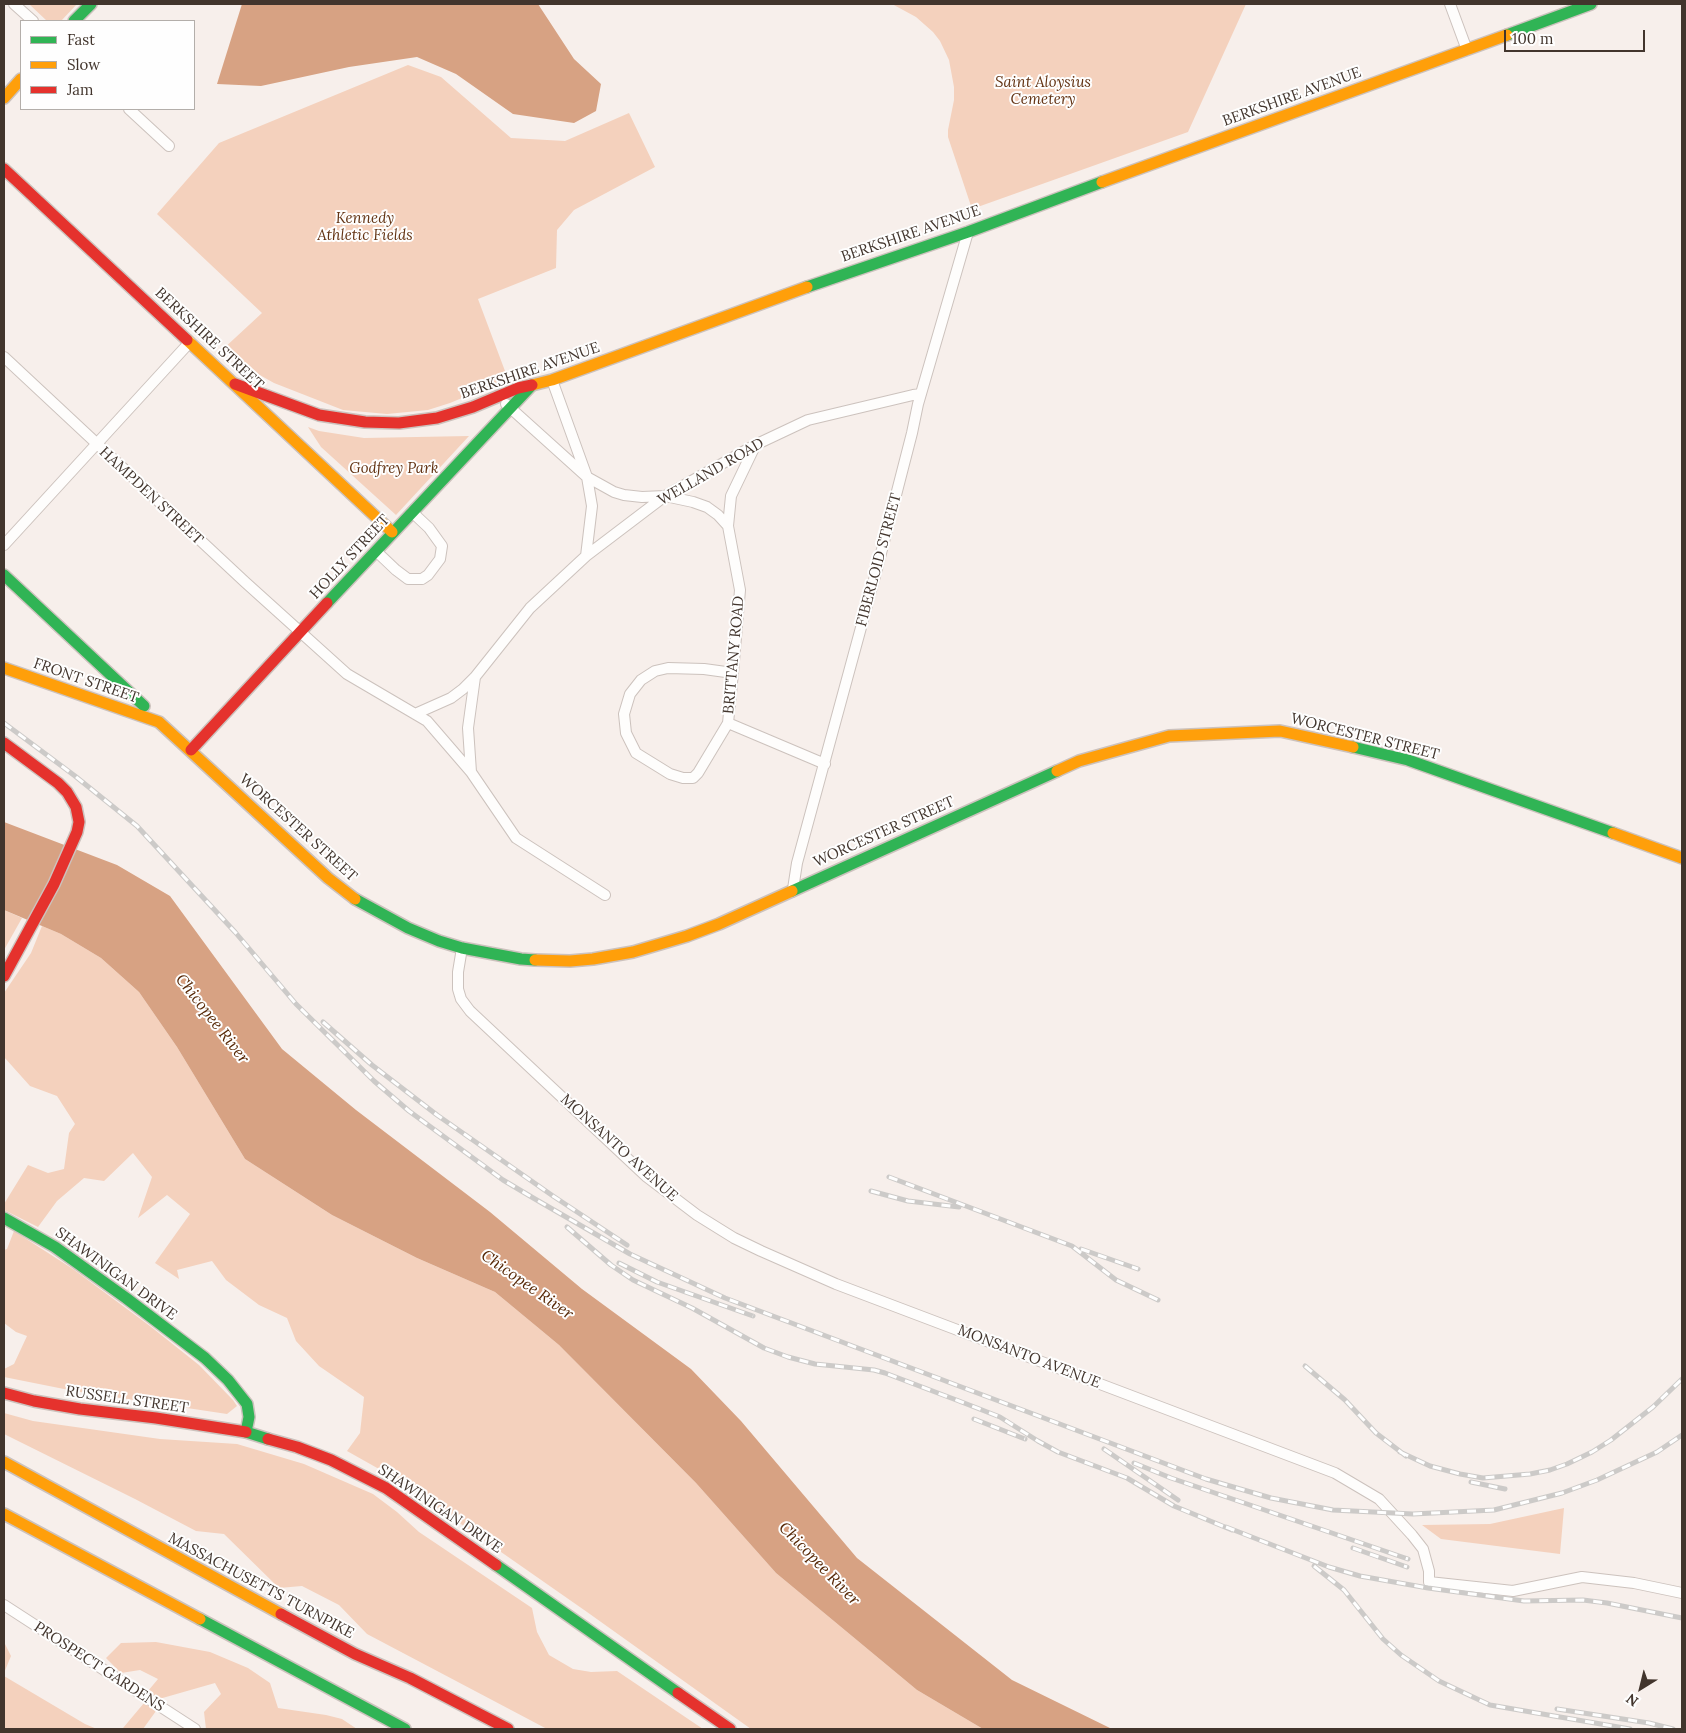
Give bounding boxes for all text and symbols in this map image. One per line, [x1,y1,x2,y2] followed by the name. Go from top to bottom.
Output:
[20,20,195,110] legend
[1506,20,1647,52] scale bar
[1512,29,1553,48] text: 100 m
[67,30,95,49] text: Fast
[67,55,100,74] text: Slow
[1220,64,1364,130] street label: BERKSHIRE AVENUE
[995,74,1091,109] park label: Saint Aloysius Cemetery
[67,80,94,99] text: Jam
[839,202,983,266] street label: BERKSHIRE AVENUE
[317,210,413,245] park label: Kennedy Athletic Fields
[151,284,267,394] street label: BERKSHIRE STREET
[458,339,602,403] street label: BERKSHIRE AVENUE
[655,434,767,510] street label: WELLAND ROAD
[95,443,207,549] street label: HAMPDEN STREET
[349,460,439,478] park label: Godfrey Park
[853,491,905,629] street label: FIBERLOID STREET
[306,511,394,603] street label: HOLLY STREET
[720,595,748,715] street label: BRITTANY ROAD
[31,655,141,707] street label: FRONT STREET
[1289,710,1441,764] street label: WORCESTER STREET
[235,770,361,886] street label: WORCESTER STREET
[811,793,957,871] street label: WORCESTER STREET
[171,970,253,1068] water label: Chicopee River
[557,1091,681,1205] street label: MONSANTO AVENUE
[52,1224,180,1324] street label: SHAWINIGAN DRIVE
[477,1246,577,1324] water label: Chicopee River
[955,1321,1103,1393] street label: MONSANTO AVENUE
[64,1382,190,1418] street label: RUSSELL STREET
[374,1461,506,1557] street label: SHAWINIGAN DRIVE
[774,1518,864,1610] water label: Chicopee River
[165,1529,357,1643] street label: MASSACHUSETTS TURNPIKE
[30,1618,168,1716] street label: PROSPECT GARDENS
[1616,1663,1666,1713] north arrow
[1623,1690,1642,1711] text: N

